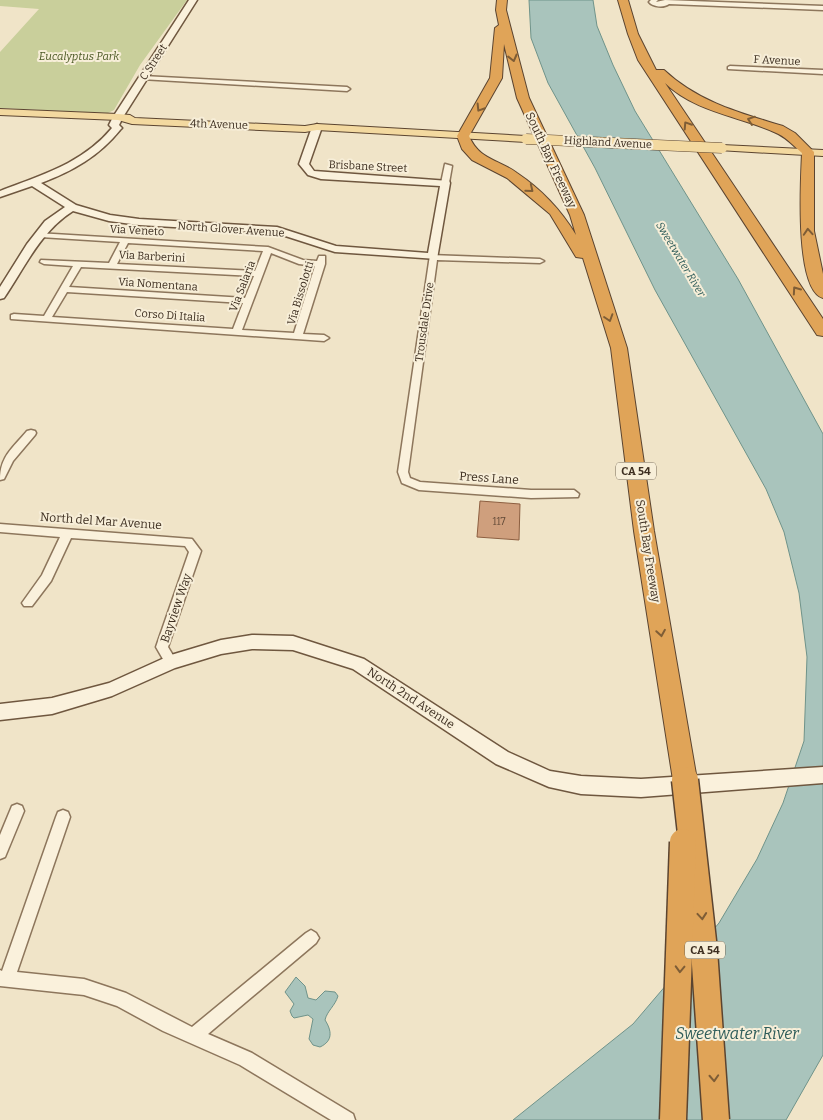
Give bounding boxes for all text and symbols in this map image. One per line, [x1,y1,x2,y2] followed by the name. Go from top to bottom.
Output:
[137,42,170,83] street label: C Street
[39,50,120,63] park label: Eucalyptus Park
[507,53,518,62] one-way arrow
[753,53,801,68] street label: F Avenue
[477,103,487,112] one-way arrow
[523,110,580,211] street label: South Bay Freeway
[748,116,756,126] one-way arrow
[190,117,248,132] street label: 4th Avenue
[684,122,693,131] one-way arrow
[564,134,652,151] street label: Highland Avenue
[328,158,408,175] street label: Brisbane Street
[524,184,533,193] one-way arrow
[177,219,285,240] street label: North Glover Avenue
[653,220,708,299] water label: Sweetwater River
[109,223,165,238] street label: Via Veneto
[803,227,814,235] one-way arrow
[118,248,186,265] street label: Via Barberini
[227,259,258,314] street label: Via Salaria
[285,259,317,327] street label: Via Bissolotti
[118,275,198,294] street label: Via Nomentana
[412,282,437,363] street label: Trousdale Drive
[793,286,802,296] one-way arrow
[134,307,206,324] street label: Corso Di Italia
[604,313,614,321] one-way arrow
[616,462,656,480] road number: CA 54
[459,469,519,487] street label: Press Lane
[633,498,663,604] street label: South Bay Freeway
[40,510,162,532] street label: North del Mar Avenue
[492,516,506,528] house number: 117
[158,571,195,644] street label: Bayview Way
[655,629,665,638] one-way arrow
[365,665,457,731] street label: North 2nd Avenue
[696,912,707,920] one-way arrow
[685,942,725,958] road number: CA 54
[674,965,685,973] one-way arrow
[675,1024,800,1043] water label: Sweetwater River
[708,1074,719,1082] one-way arrow

